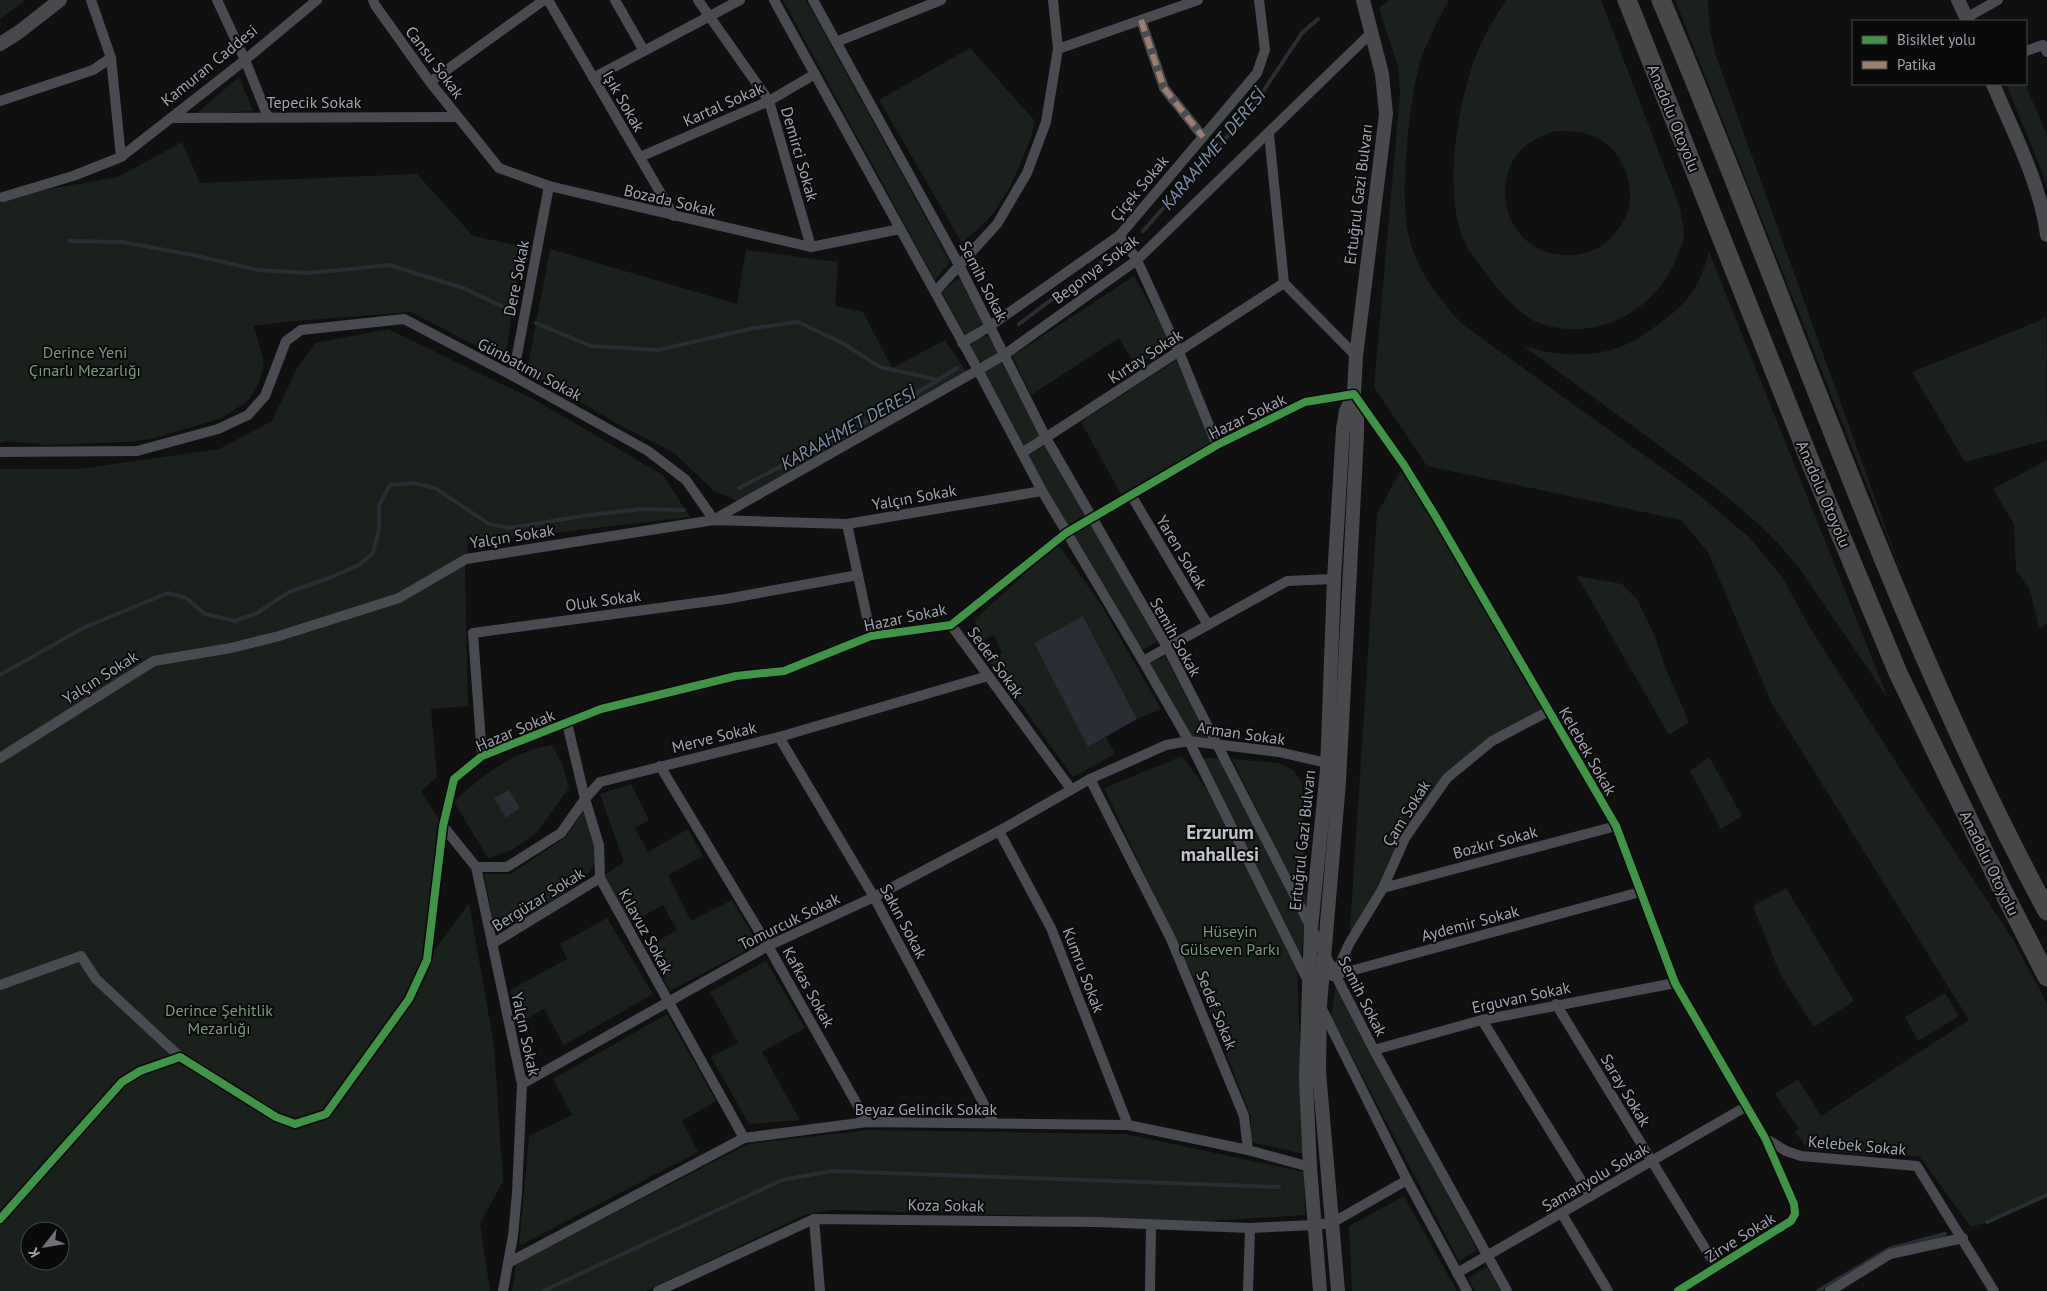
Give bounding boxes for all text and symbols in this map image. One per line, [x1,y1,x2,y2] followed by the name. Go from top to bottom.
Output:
[157,20,261,110] street label: Kamuran Caddesi
[1852,20,2027,85] legend
[401,22,469,102] street label: Cansu Sokak
[1897,30,1976,49] text: Bisiklet yolu
[1897,55,1936,74] text: Patika
[1643,61,1705,175] street label: Anadolu Otoyolu
[598,67,650,136] street label: Işık Sokak
[680,77,767,131] street label: Kartal Sokak
[1156,83,1271,214] water label: KARAAHMET DERESİ
[267,92,362,112] street label: Tepecik Sokak
[777,104,823,204] street label: Demirci Sokak
[1339,123,1377,265] street label: Ertuğrul Gazi Bulvarı
[1106,151,1173,225] street label: Çiçek Sokak
[622,180,718,220] street label: Bozada Sokak
[1048,230,1143,308] street label: Begonya Sokak
[499,238,533,318] street label: Dere Sokak
[955,238,1013,325] street label: Semih Sokak
[1104,324,1186,387] street label: Kırtay Sokak
[474,333,586,405] street label: Günbatımı Sokak
[29,342,141,380] park label: Derince Yeni Çınarlı Mezarlığı
[776,381,921,475] water label: KARAAHMET DERESİ
[1205,388,1289,443] street label: Hazar Sokak
[1792,437,1856,551] street label: Anadolu Otoyolu
[870,480,958,514] street label: Yalçın Sokak
[1152,511,1212,593] street label: Yaren Sokak
[468,519,556,553] street label: Yalçın Sokak
[564,585,642,615] street label: Oluk Sokak
[1146,594,1206,680] street label: Semih Sokak
[862,598,948,635] street label: Hazar Sokak
[963,623,1029,702] street label: Sedef Sokak
[59,646,142,708] street label: Yalçın Sokak
[1555,703,1621,799] street label: Kelebek Sokak
[473,704,558,756] street label: Hazar Sokak
[670,717,759,757] street label: Merve Sokak
[1195,717,1287,749] street label: Arman Sokak
[1285,769,1319,911] street label: Ertuğrul Gazi Bulvarı
[1378,776,1434,850] street label: Çam Sokak
[1956,807,2024,919] street label: Anadolu Otoyolu
[1181,820,1259,866] district label: Erzurum mahallesi
[1450,821,1540,863] street label: Bozkır Sokak
[488,862,588,935] street label: Bergüzar Sokak
[876,880,932,962] street label: Sakın Sokak
[614,885,678,977] street label: Kılavuz Sokak
[735,888,843,954] street label: Tomurcuk Sokak
[1419,900,1521,946] street label: Aydemir Sokak
[1180,921,1280,959] park label: Hüseyin Gülseven Parkı
[1059,925,1110,1016] street label: Kumru Sokak
[779,943,840,1031] street label: Kafkas Sokak
[1334,953,1392,1040] street label: Semih Sokak
[1192,968,1242,1053] street label: Sedef Sokak
[1470,977,1572,1017] street label: Erguvan Sokak
[507,990,545,1078] street label: Yalçın Sokak
[165,1000,273,1038] park label: Derince Şehitlik Mezarlığı
[1596,1050,1656,1130] street label: Saray Sokak
[855,1099,998,1119] street label: Beyaz Gelincik Sokak
[1807,1131,1907,1159] street label: Kelebek Sokak
[1538,1138,1652,1216] street label: Samanyolu Sokak
[907,1194,985,1216] street label: Koza Sokak
[1701,1207,1779,1266] street label: Zirve Sokak
[20,1221,70,1271] north arrow
[24,1244,44,1261] text: K

